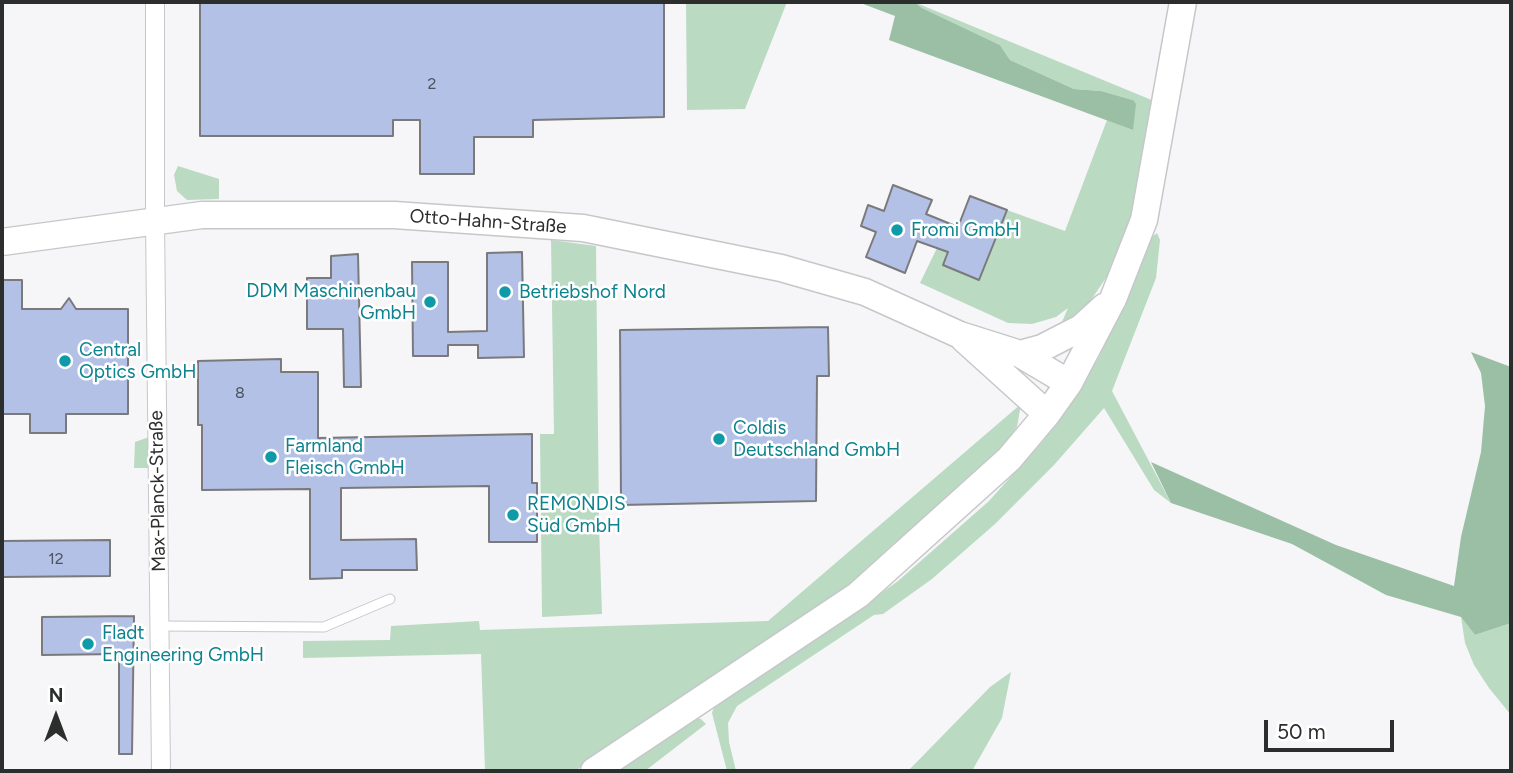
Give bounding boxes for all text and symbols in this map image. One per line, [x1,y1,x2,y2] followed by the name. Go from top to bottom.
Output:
[428,74,436,94] house number: 2
[409,205,567,239] street label: Otto-Hahn-Straße
[911,219,1020,241] place label: Fromi GmbH
[889,222,905,238] marker: Fromi GmbH
[246,280,416,324] place label: DDM Maschinenbau GmbH
[519,281,666,303] place label: Betriebshof Nord
[497,284,513,300] marker: Betriebshof Nord
[422,294,438,310] marker: DDM Maschinenbau GmbH
[79,339,196,383] place label: Central Optics GmbH
[57,353,73,369] marker: Central Optics GmbH
[235,383,245,403] house number: 8
[145,410,171,572] street label: Max-Planck-Straße
[733,417,900,461] place label: Coldis Deutschland GmbH
[711,431,727,447] marker: Coldis Deutschland GmbH
[285,435,405,479] place label: Farmland Fleisch GmbH
[263,449,279,465] marker: Farmland Fleisch GmbH
[527,493,626,537] place label: REMONDIS Süd GmbH
[505,507,521,523] marker: REMONDIS Süd GmbH
[48,549,64,569] house number: 12
[102,622,264,666] place label: Fladt Engineering GmbH
[80,636,96,652] marker: Fladt Engineering GmbH
[21,682,91,752] north arrow
[49,684,63,707] text: N
[1268,706,1398,750] scale bar
[1277,719,1326,744] text: 50 m

